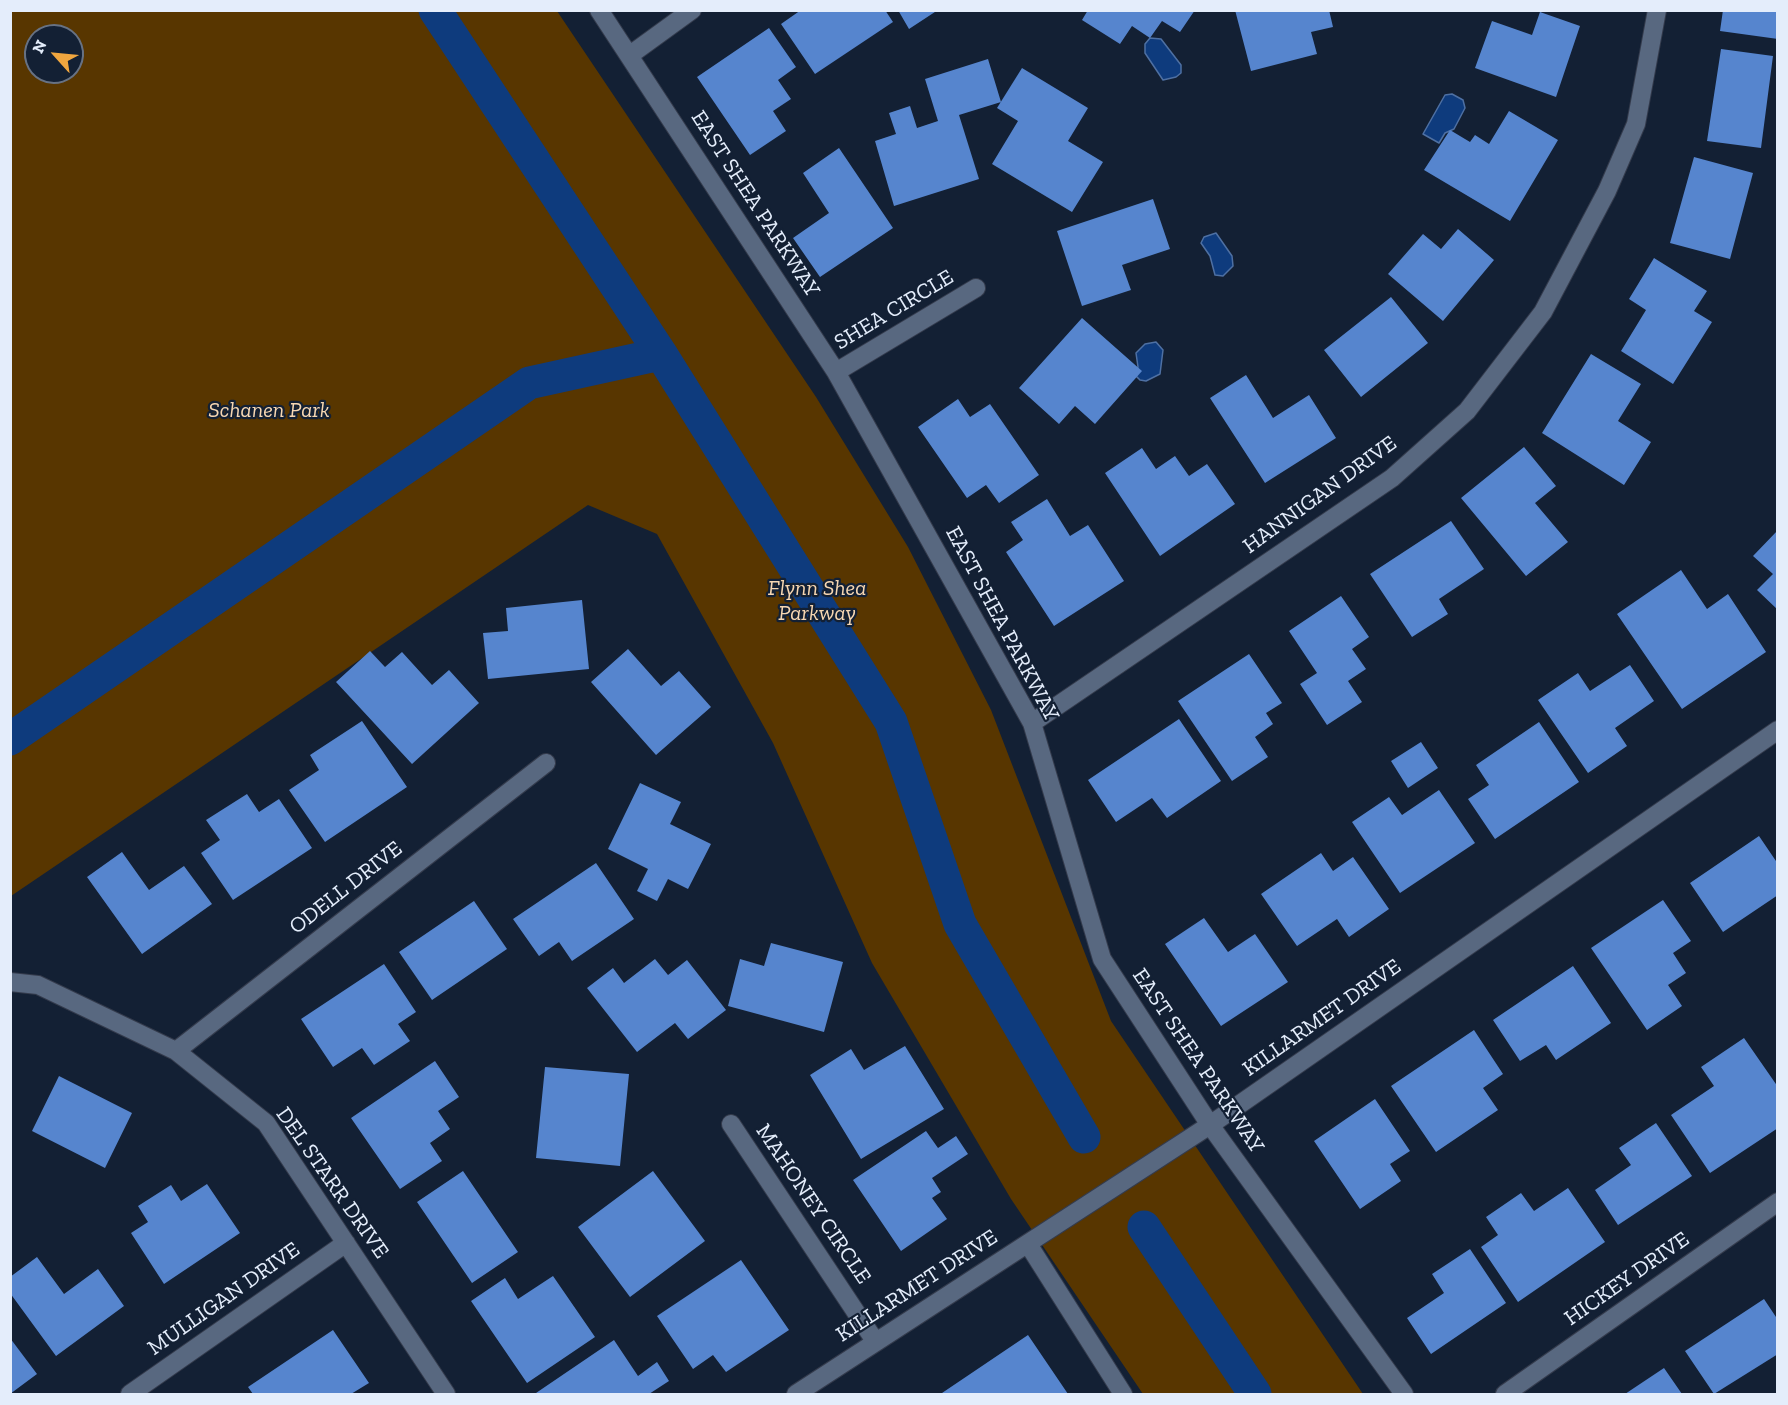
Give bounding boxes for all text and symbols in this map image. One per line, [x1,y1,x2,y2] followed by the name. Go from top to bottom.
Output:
[24,24,84,84] north arrow
[28,37,51,56] text: N
[685,106,825,302] street label: EAST SHEA PARKWAY
[830,264,958,356] street label: SHEA CIRCLE
[208,398,330,424] park label: Schanen Park
[1238,430,1402,560] street label: HANNIGAN DRIVE
[939,522,1065,726] street label: EAST SHEA PARKWAY
[768,576,866,628] park label: Flynn Shea Parkway
[284,836,408,940] street label: ODELL DRIVE
[1238,954,1406,1082] street label: KILLARMET DRIVE
[1126,964,1270,1158] street label: EAST SHEA PARKWAY
[270,1102,394,1264] street label: DEL STARR DRIVE
[750,1119,876,1289] street label: MAHONEY CIRCLE
[831,1224,1003,1348] street label: KILLARMET DRIVE
[1560,1226,1694,1332] street label: HICKEY DRIVE
[143,1237,305,1361] street label: MULLIGAN DRIVE

